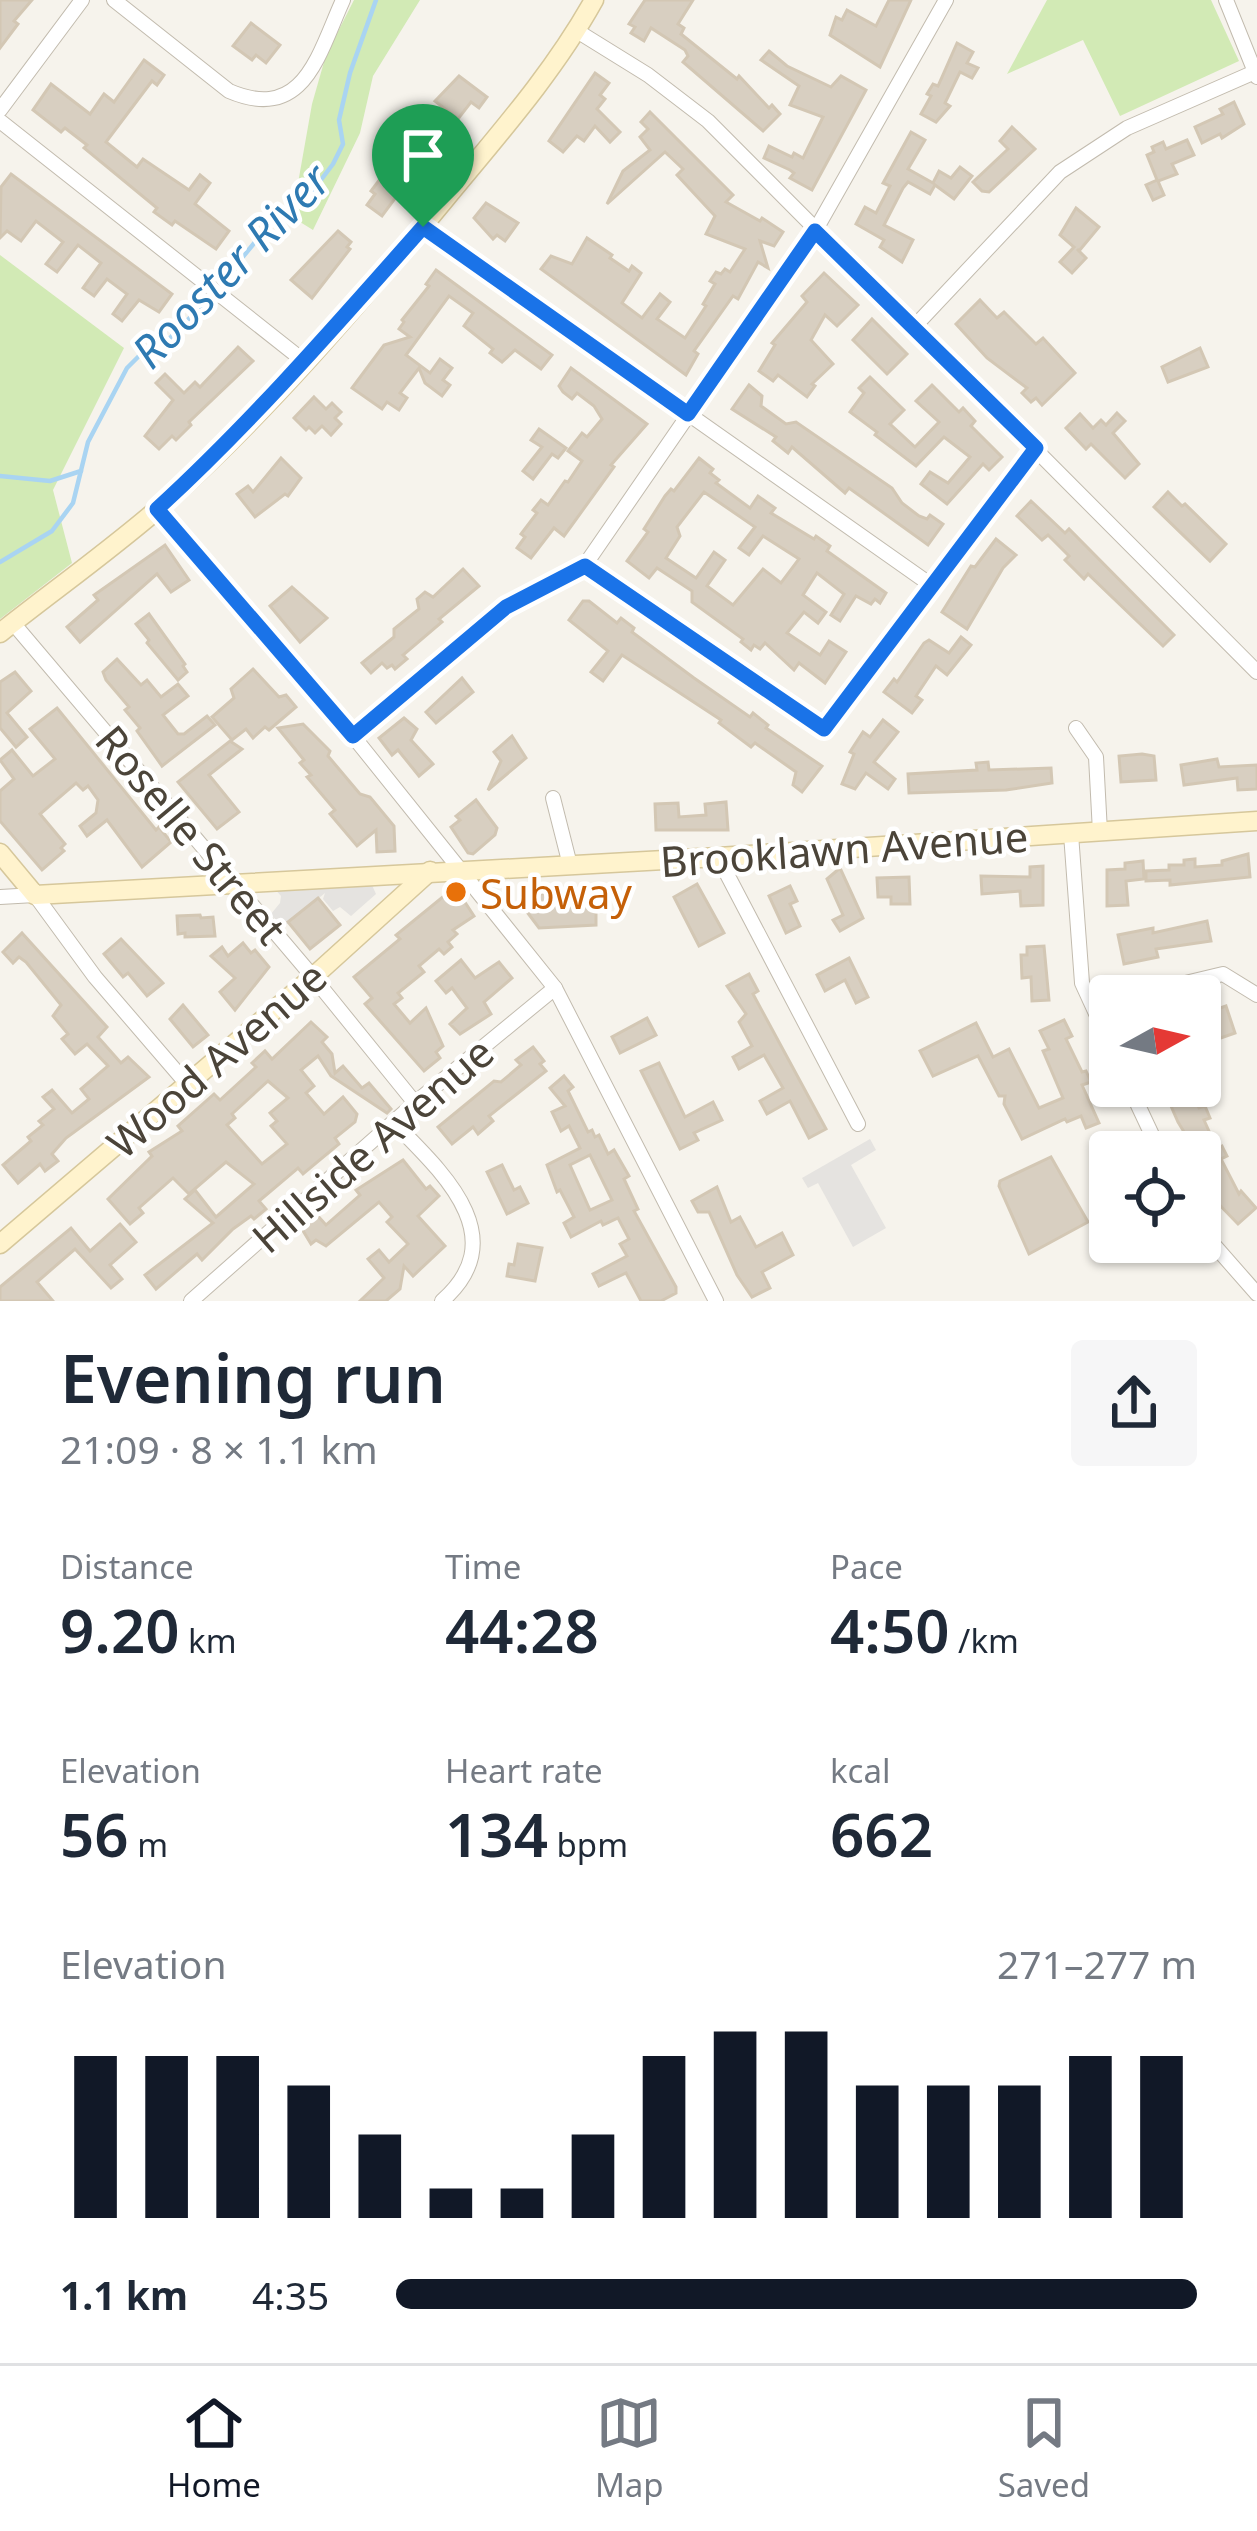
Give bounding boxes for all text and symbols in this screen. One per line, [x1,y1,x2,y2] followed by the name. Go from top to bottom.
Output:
[372,104,474,227] pin
[390,122,456,188] icon: arrive
[117,148,344,380] water label: Rooster River
[84,713,300,955] street label: Roselle Street
[658,807,1030,889] street label: Brooklawn Avenue
[480,864,633,921] place label: Subway
[443,879,469,905] marker: Subway
[94,948,338,1170] street label: Wood Avenue
[1089,975,1221,1107] north arrow
[1089,975,1221,1263] map controls
[239,1023,505,1265] street label: Hillside Avenue
[1089,1131,1221,1263] button: locate
[60,1332,446,1422] text: Evening run
[1071,1340,1197,1466] button: share
[60,1422,378,1475] text: 21:09 · 8 × 1.1 km
[60,1544,194,1589] text: Distance
[445,1544,521,1589] text: Time
[830,1544,903,1589] text: Pace
[60,1589,180,1671] text: 9.20
[445,1589,599,1671] text: 44:28
[830,1589,950,1671] text: 4:50
[180,1618,237,1663] text: km
[950,1618,1019,1663] text: /km
[60,1748,201,1793] text: Elevation
[445,1748,603,1793] text: Heart rate
[830,1748,891,1793] text: kcal
[60,1793,129,1875] text: 56
[445,1793,548,1875] text: 134
[830,1793,933,1875] text: 662
[129,1822,168,1867] text: m
[548,1822,628,1867] text: bpm
[60,1937,227,1990] text: Elevation
[997,1937,1197,1990] text: 271–277 m
[60,2268,188,2321] text: 1.1 km
[252,2268,329,2321] text: 4:35
[167,2390,261,2507] tab: Home
[595,2390,664,2507] tab: Map
[998,2390,1090,2507] tab: Saved

